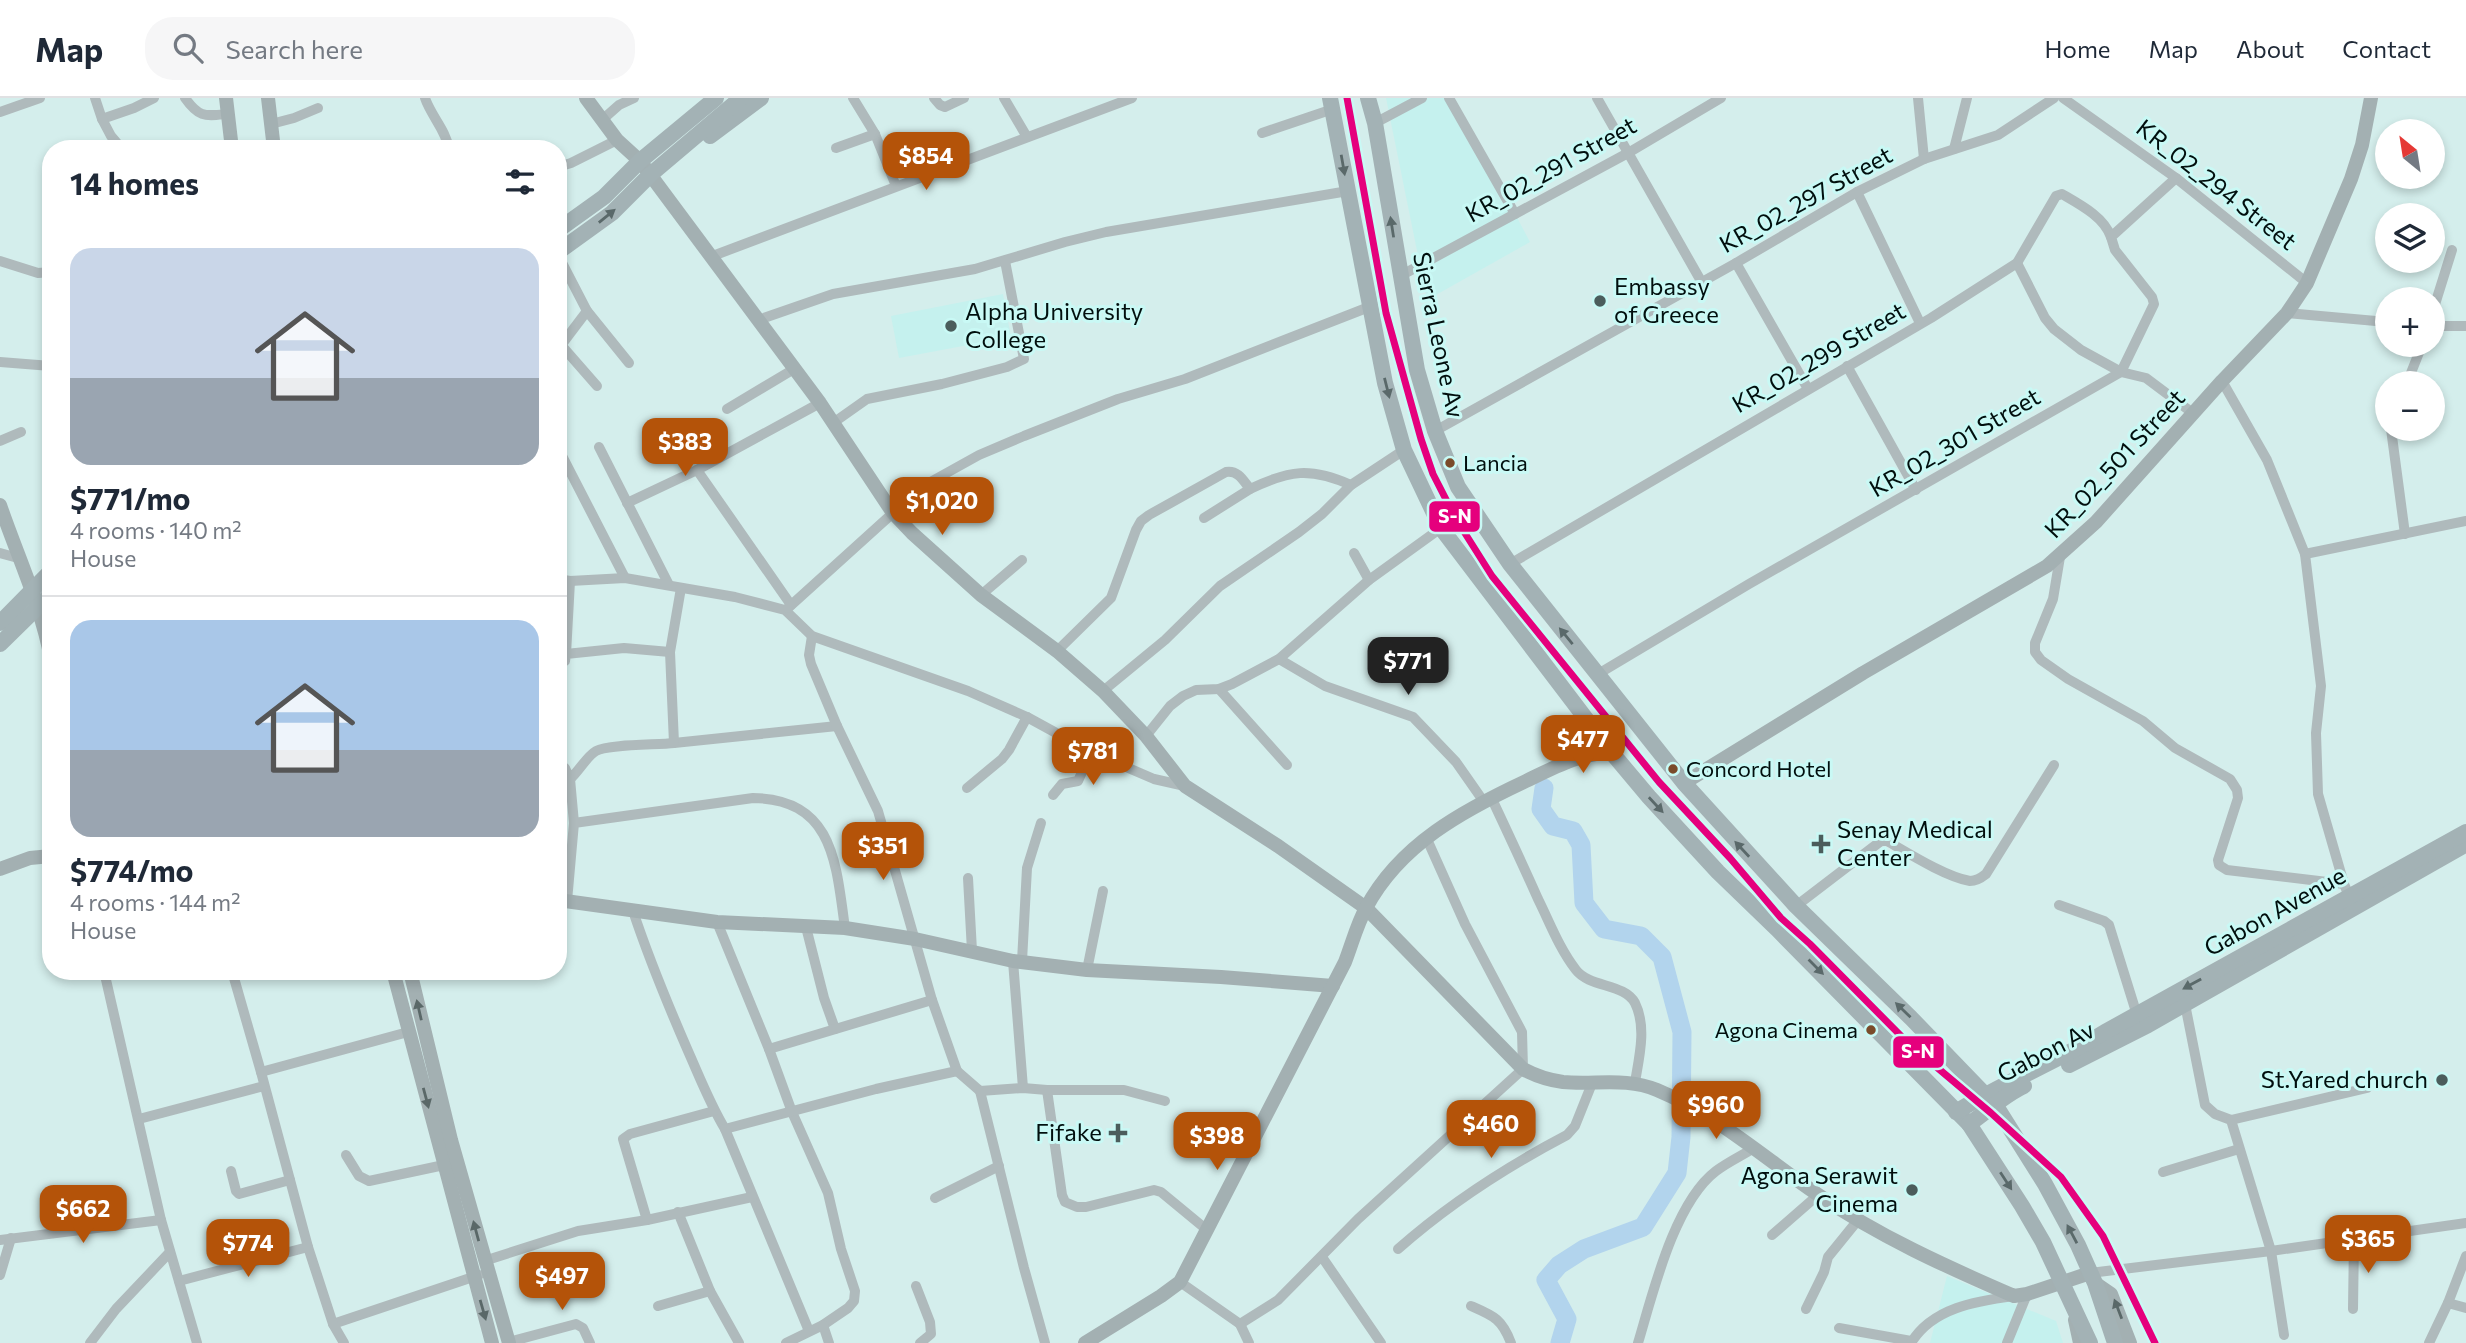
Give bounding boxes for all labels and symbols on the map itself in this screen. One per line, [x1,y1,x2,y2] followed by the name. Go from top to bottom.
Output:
[1460,110,1641,228] street label: KR_02_291 Street
[2131,112,2303,255] street label: KR_02_294 Street
[2375,119,2445,189] north arrow
[885,132,967,192] pin: $854
[1714,139,1897,258] street label: KR_02_297 Street
[1338,154,1349,176] one-way arrow
[597,209,615,224] one-way arrow
[1386,216,1397,238] one-way arrow
[1408,249,1471,420] street label: Sierra Leone Av
[1614,271,1719,328] place label: Embassy of Greece
[1592,293,1608,309] marker: Embassy of Greece
[1726,295,1910,418] street label: KR_02_299 Street
[965,296,1143,353] place label: Alpha University College
[943,318,959,334] marker: Alpha University College
[1382,377,1393,399] one-way arrow
[1864,381,2045,502] street label: KR_02_301 Street
[2038,383,2190,543] street label: KR_02_501 Street
[644,418,726,478] pin: $383
[1463,449,1528,476] place label: Lancia
[1443,456,1457,470] marker: Lancia
[885,478,999,537] pin: $1,020
[1428,500,1481,533] line badge: S-N
[1438,504,1472,527] text: S-N
[1559,627,1574,644] one-way arrow
[1367,638,1449,697] pin: $771
[1542,716,1624,775] pin: $477
[1052,728,1134,787] pin: $781
[1686,755,1832,782] place label: Concord Hotel
[1666,762,1680,776] marker: Concord Hotel
[1648,796,1664,814] one-way arrow
[1837,814,1993,871] place label: Senay Medical Center
[842,822,924,882] pin: $351
[1811,834,1831,854] marker: Senay Medical Center
[1735,841,1751,858] one-way arrow
[2199,860,2350,961] street label: Gabon Avenue
[1807,959,1824,976] one-way arrow
[2183,978,2202,990] one-way arrow
[413,999,424,1021] one-way arrow
[1895,1002,1912,1018] one-way arrow
[1992,1014,2099,1087] street label: Gabon Av
[1715,1016,1858,1043] place label: Agona Cinema
[1864,1023,1878,1037] marker: Agona Cinema
[1892,1035,1945,1069] line badge: S-N
[1901,1039,1935,1062] text: S-N
[2261,1064,2428,1093] place label: St.Yared church
[2434,1072,2450,1088] marker: St.Yared church
[1675,1082,1757,1141] pin: $960
[421,1087,432,1109] one-way arrow
[1450,1100,1532,1160] pin: $460
[1176,1112,1258,1172] pin: $398
[1035,1117,1102,1146] place label: Fifake
[1108,1123,1128,1143] marker: Fifake
[1740,1160,1898,1217] place label: Agona Serawit Cinema
[2000,1171,2013,1191] one-way arrow
[1904,1182,1920,1198] marker: Agona Serawit Cinema
[42,1186,124,1245] pin: $662
[2327,1216,2409,1275] pin: $365
[470,1219,481,1241] one-way arrow
[207,1220,289,1279] pin: $774
[2066,1224,2078,1244] one-way arrow
[521,1252,603,1312] pin: $497
[2112,1298,2123,1319] one-way arrow
[478,1300,488,1321] one-way arrow

